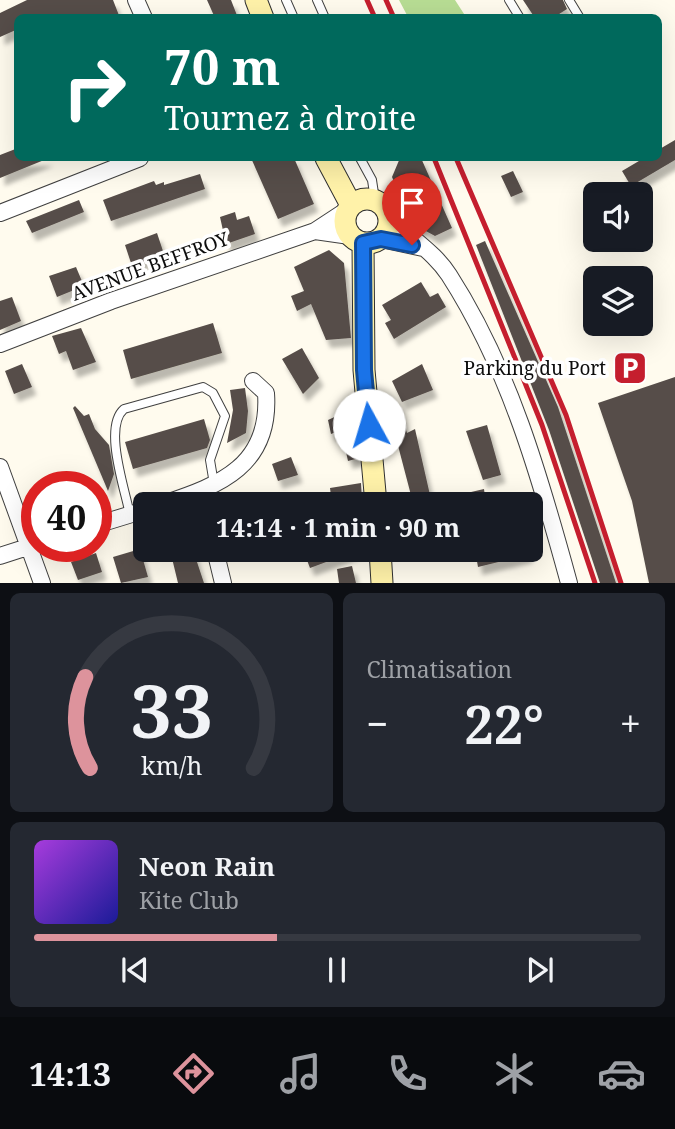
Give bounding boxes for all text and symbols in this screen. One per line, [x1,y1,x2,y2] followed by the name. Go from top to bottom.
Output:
[164,33,280,99] text: 70 m
[49,42,140,133] icon: right
[164,96,416,139] text: Tournez à droite
[382,173,442,245] pin
[583,182,653,336] map controls
[583,182,653,252] button: sound
[393,184,431,222] icon: arrive
[68,225,232,307] street label: AVENUE BEFFROY
[583,266,653,336] button: layers
[611,349,649,387] parking icon: Parking du Port
[464,355,606,381] place label: Parking du Port
[332,388,406,462] position arrow
[21,471,112,562] speed limit sign: 40
[216,509,460,545] text: 14:14 · 1 min · 90 m
[367,653,512,685] text: Climatisation
[130,661,212,760] text: 33
[464,688,544,759] text: 22°
[367,697,389,749] text: −
[620,697,641,749] text: +
[141,748,202,782] text: km/h
[139,848,275,884] text: Neon Rain
[139,884,239,916] text: Kite Club
[116,951,154,989] icon: previous
[318,951,356,989] icon: pause
[521,951,559,989] icon: next
[169,1049,218,1098] icon: directions
[276,1049,325,1098] icon: music
[383,1049,432,1098] icon: phone
[490,1049,539,1098] icon: climate
[597,1049,646,1098] icon: car
[29,1052,111,1095] text: 14:13

